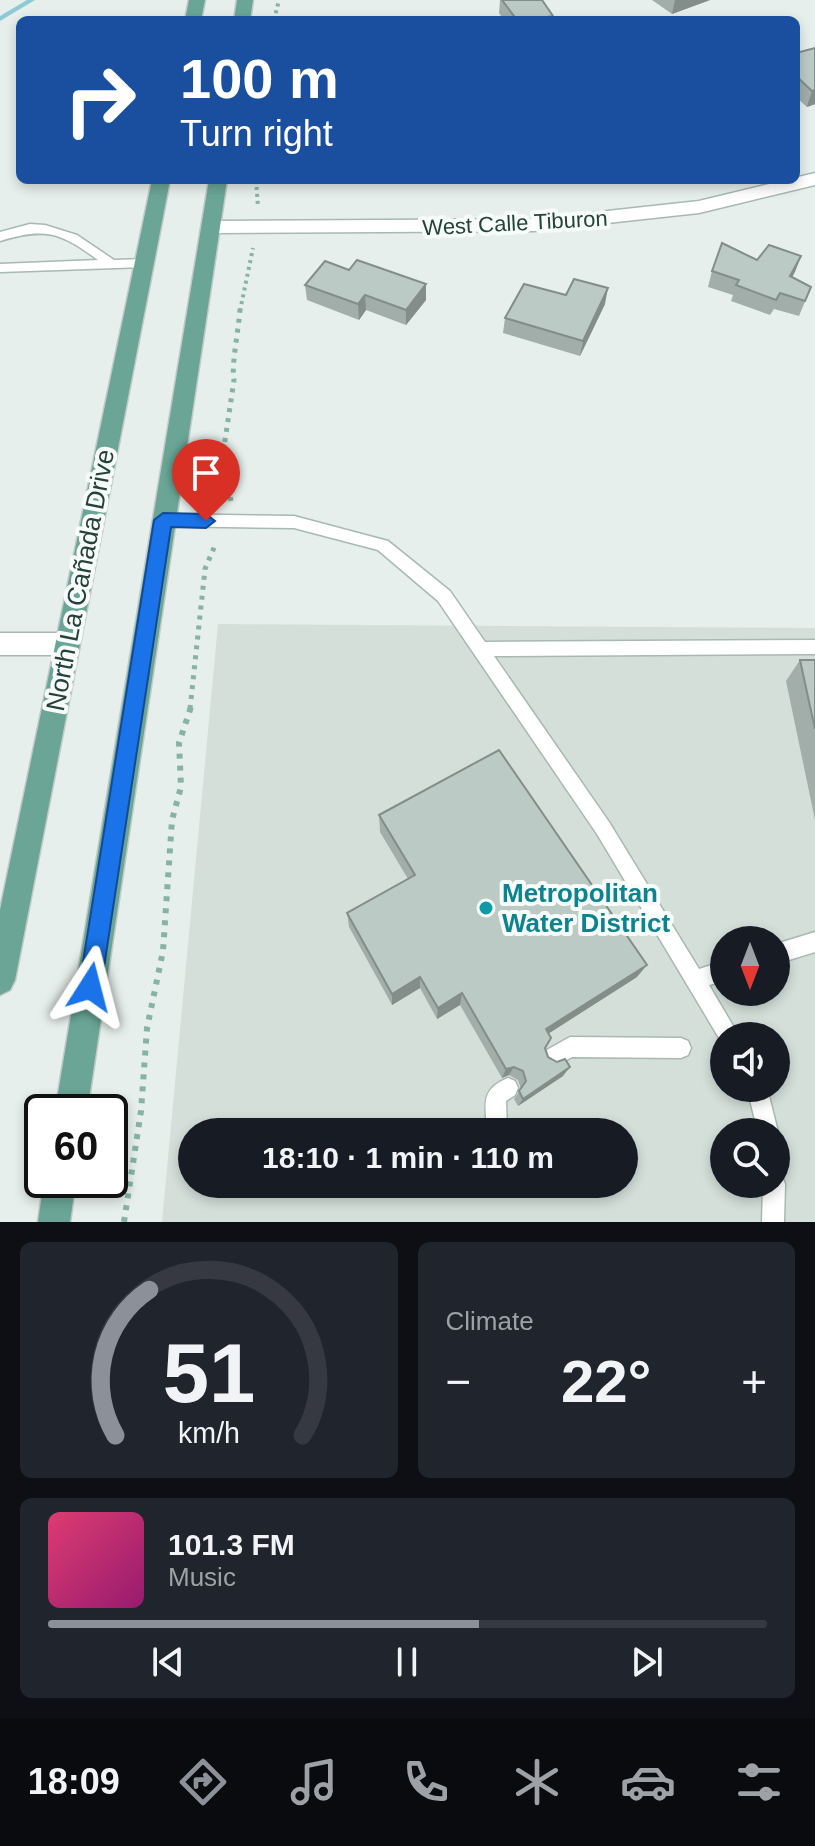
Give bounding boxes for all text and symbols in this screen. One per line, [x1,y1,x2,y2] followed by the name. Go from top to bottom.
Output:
[180,47,339,110] text: 100 m
[48,48,152,152] icon: right
[180,113,333,154] text: Turn right
[422,206,608,240] street label: West Calle Tiburon
[172,439,240,521] pin
[40,447,120,713] street label: North La Cañada Drive
[184,451,228,495] icon: arrive
[502,878,670,938] place label: Metropolitan Water District
[477,899,495,917] marker: Metropolitan Water District
[710,926,790,1006] north arrow
[710,926,790,1198] map controls
[48,945,132,1029] position arrow
[710,1022,790,1102] button: sound
[24,1094,128,1198] speed limit sign: 60
[710,1118,790,1198] button: search
[262,1141,554,1174] text: 18:10 · 1 min · 110 m
[446,1306,534,1336] text: Climate
[162,1327,255,1420] text: 51
[561,1348,652,1415] text: 22°
[446,1357,471,1406] text: −
[741,1357,767,1406] text: +
[178,1417,240,1449] text: km/h
[168,1528,295,1561] text: 101.3 FM
[168,1562,236,1592] text: Music
[146,1640,190,1684] icon: previous
[385,1640,429,1684] icon: pause
[625,1640,669,1684] icon: next
[175,1754,231,1810] icon: directions
[286,1754,342,1810] icon: music
[398,1754,454,1810] icon: phone
[509,1754,565,1810] icon: climate
[620,1754,676,1810] icon: car
[731,1754,787,1810] icon: filters
[28,1761,120,1802] text: 18:09

